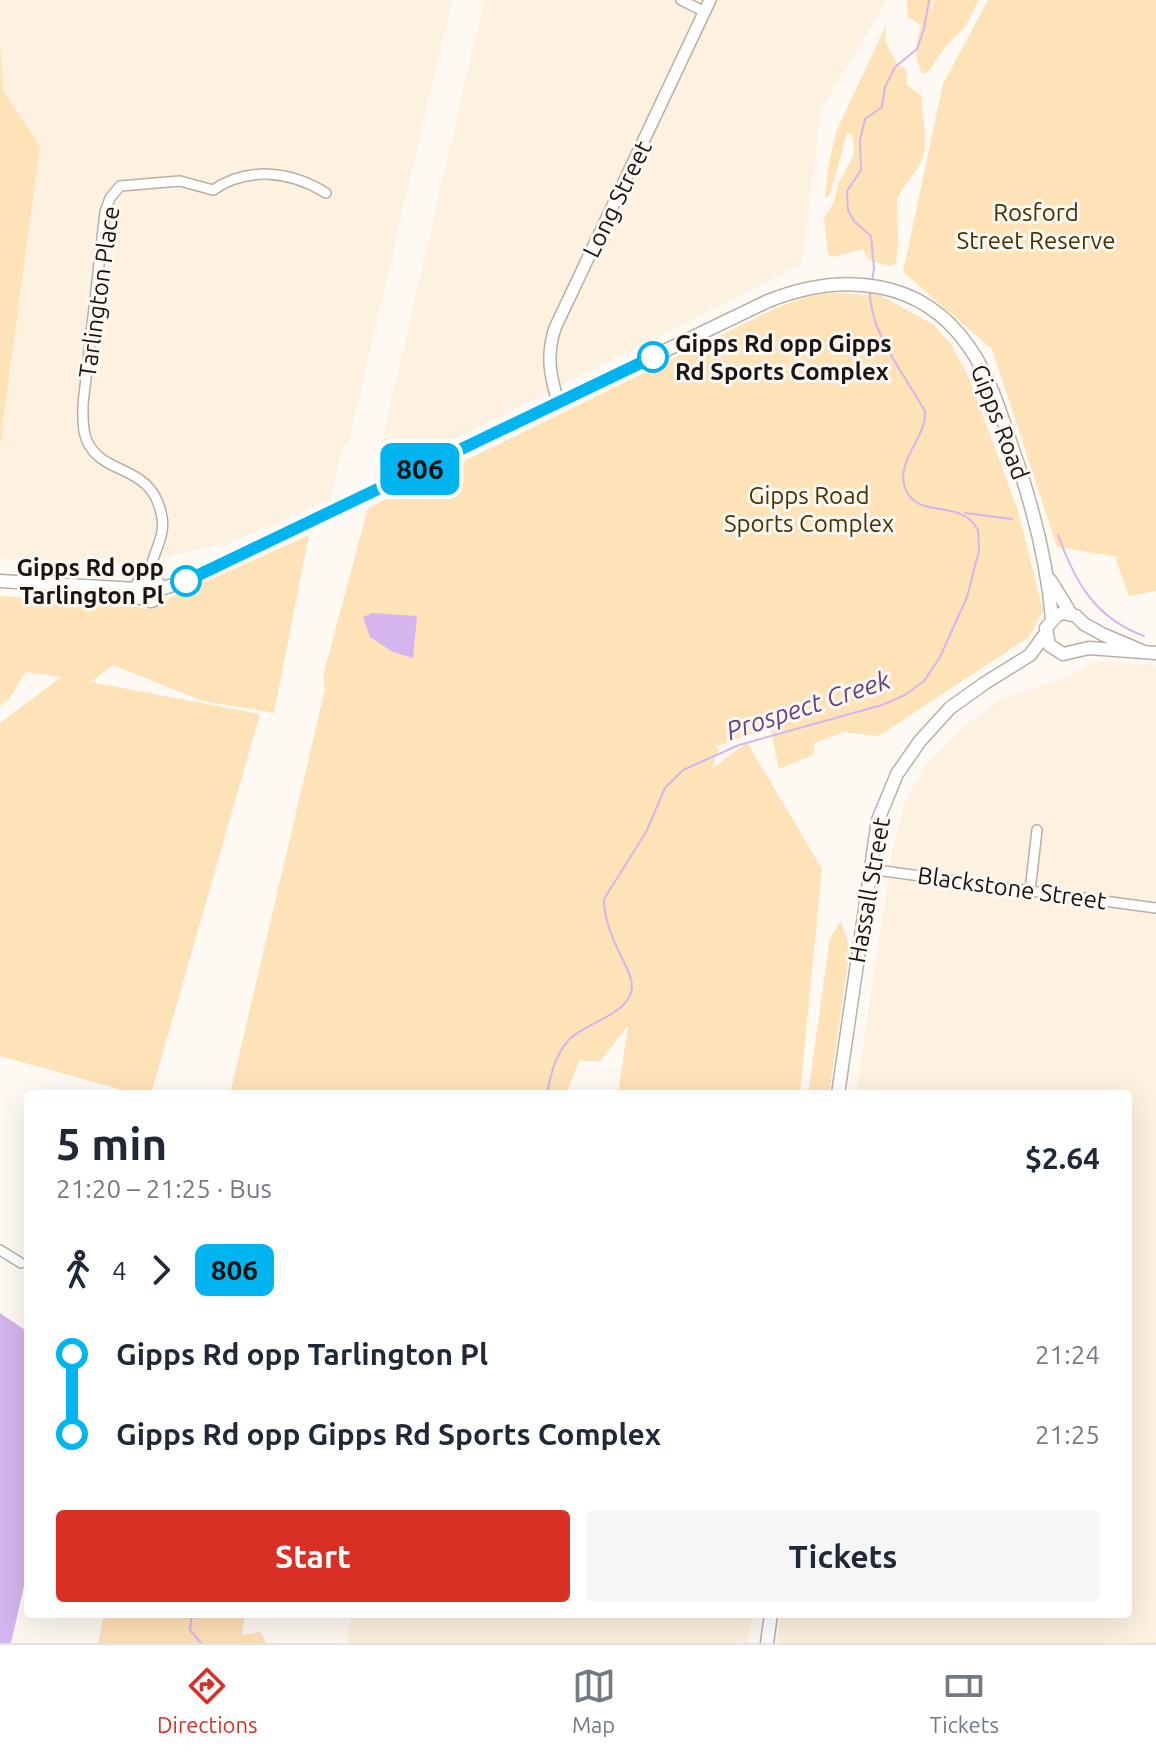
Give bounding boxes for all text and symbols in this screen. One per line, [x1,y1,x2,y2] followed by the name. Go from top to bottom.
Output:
[577,136,657,262] street label: Long Street
[957,199,1115,254] park label: Rosford Street Reserve
[74,204,124,380] street label: Tarlington Place
[675,330,892,385] place label: Gipps Rd opp Gipps Rd Sports Complex
[638,342,668,372] marker: Gipps Rd opp Gipps Rd Sports Complex
[966,361,1034,483] street label: Gipps Road
[374,443,466,495] line badge: 806
[396,453,444,484] text: 806
[724,482,894,537] park label: Gipps Road Sports Complex
[16,554,164,609] place label: Gipps Rd opp Tarlington Pl
[171,566,201,596] marker: Gipps Rd opp Tarlington Pl
[722,665,894,745] water label: Prospect Creek
[843,815,895,965] street label: Hassall Street
[916,861,1109,915] street label: Blackstone Street
[56,1119,167,1168] text: 5 min
[1025,1141,1100,1175] text: $2.64
[56,1174,272,1203] text: 21:20 – 21:25 · Bus
[56,1248,100,1292] icon: walk
[139,1248,183,1292] icon: forward
[211,1254,258,1285] text: 806
[112,1256,127,1285] text: 4
[116,1337,488,1371] text: Gipps Rd opp Tarlington Pl
[1035,1340,1100,1369] text: 21:24
[116,1417,661,1451] text: Gipps Rd opp Gipps Rd Sports Complex
[1035,1420,1100,1449] text: 21:25
[56,1510,570,1602] button: Start
[586,1510,1100,1602] button: Tickets
[157,1664,258,1737] tab: Directions
[572,1664,616,1737] tab: Map
[930,1664,999,1737] tab: Tickets

